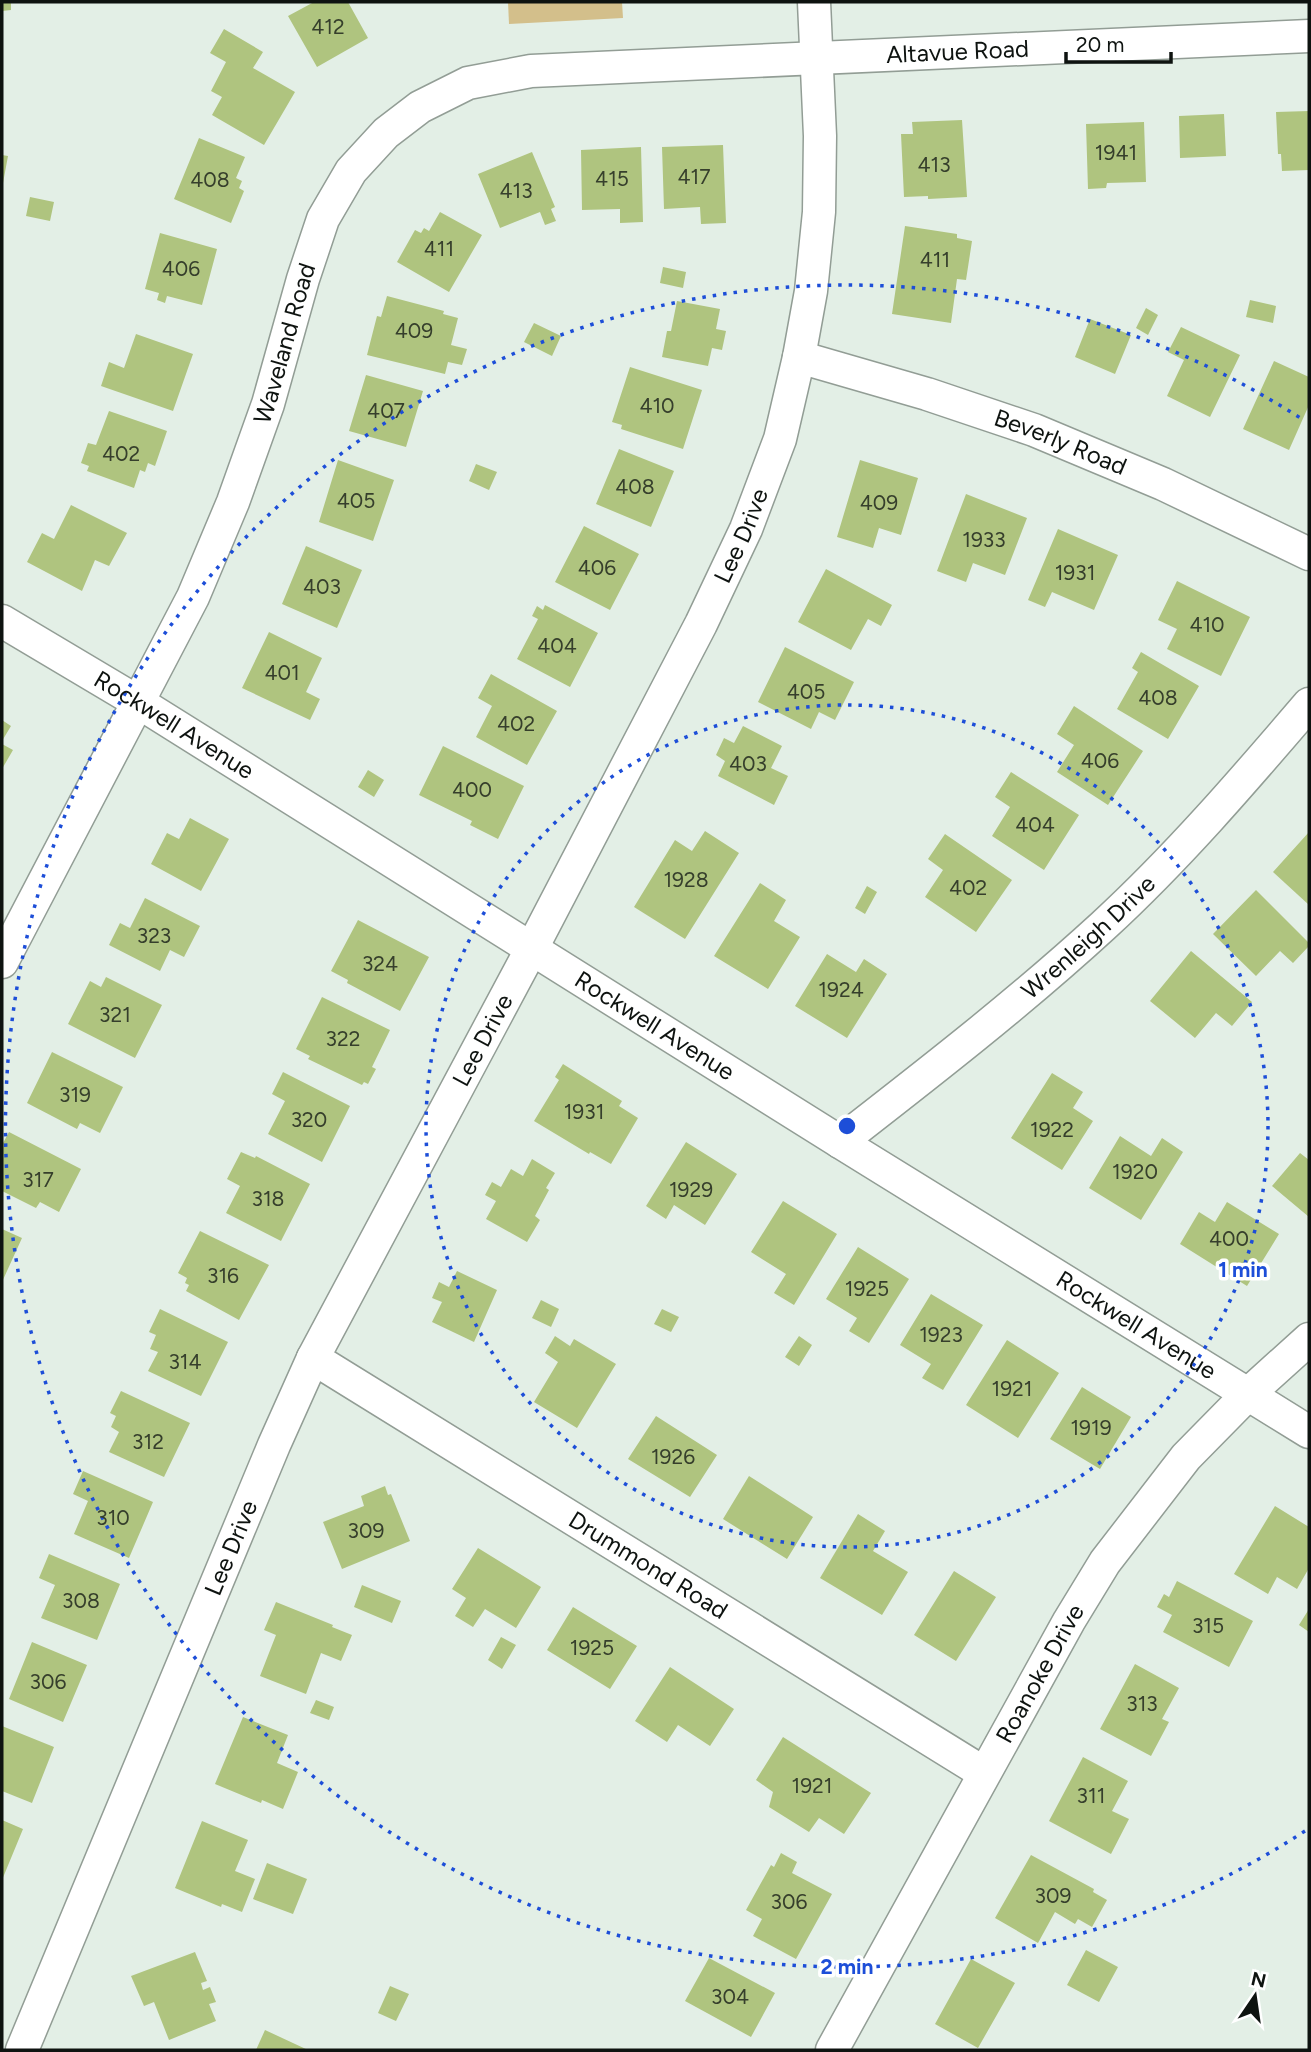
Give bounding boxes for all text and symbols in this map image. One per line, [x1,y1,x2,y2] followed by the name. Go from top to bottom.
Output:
[311,14,345,39] house number: 412
[1066,21,1171,65] scale bar
[1076,32,1124,57] text: 20 m
[886,34,1030,69] street label: Altavue Road
[1095,140,1137,165] house number: 1941
[917,152,951,177] house number: 413
[678,164,711,189] house number: 417
[595,166,629,191] house number: 415
[190,167,230,192] house number: 408
[499,178,533,203] house number: 413
[424,236,454,261] house number: 411
[920,247,950,272] house number: 411
[162,256,200,281] house number: 406
[247,259,321,427] street label: Waveland Road
[395,318,433,343] house number: 409
[639,393,675,418] house number: 410
[367,398,405,423] house number: 407
[991,403,1131,481] street label: Beverly Road
[102,441,140,466] house number: 402
[615,474,655,499] house number: 408
[708,484,774,588] street label: Lee Drive
[337,488,375,513] house number: 405
[860,490,898,515] house number: 409
[962,527,1006,552] house number: 1933
[578,555,616,580] house number: 406
[1055,560,1095,585] house number: 1931
[303,574,341,599] house number: 403
[1189,612,1225,637] house number: 410
[537,633,577,658] house number: 404
[264,660,300,685] house number: 401
[89,664,260,785] street label: Rockwell Avenue
[787,679,825,704] house number: 405
[1138,685,1178,710] house number: 408
[497,711,535,736] house number: 402
[1081,748,1119,773] house number: 406
[729,751,767,776] house number: 403
[452,777,492,802] house number: 400
[1015,812,1055,837] house number: 404
[663,867,709,892] house number: 1928
[1015,869,1161,1005] street label: Wrenleigh Drive
[949,875,987,900] house number: 402
[137,923,171,948] house number: 323
[362,951,398,976] house number: 324
[570,965,740,1086] street label: Rockwell Avenue
[818,977,864,1002] house number: 1924
[446,989,519,1091] street label: Lee Drive
[99,1002,131,1027] house number: 321
[326,1026,360,1051] house number: 322
[59,1082,91,1107] house number: 319
[564,1099,604,1124] house number: 1931
[291,1107,327,1132] house number: 320
[835,1114,859,1138] centre of rings
[1030,1117,1074,1142] house number: 1922
[1112,1159,1158,1184] house number: 1920
[22,1167,54,1192] house number: 317
[669,1177,713,1202] house number: 1929
[252,1186,285,1211] house number: 318
[1209,1226,1249,1251] house number: 400
[1218,1257,1268,1282] text: 1 min
[207,1263,239,1288] house number: 316
[1051,1264,1222,1385] street label: Rockwell Avenue
[845,1276,889,1301] house number: 1925
[919,1322,963,1347] house number: 1923
[168,1349,202,1374] house number: 314
[992,1376,1032,1401] house number: 1921
[1070,1415,1112,1440] house number: 1919
[132,1429,164,1454] house number: 312
[651,1444,695,1469] house number: 1926
[198,1496,263,1599] street label: Lee Drive
[96,1505,130,1530] house number: 310
[564,1505,733,1625] street label: Drummond Road
[348,1518,384,1543] house number: 309
[62,1588,100,1613] house number: 308
[989,1599,1090,1748] street label: Roanoke Drive
[1192,1613,1224,1638] house number: 315
[570,1635,614,1660] house number: 1925
[30,1669,66,1694] house number: 306
[1126,1691,1158,1716] house number: 313
[792,1773,832,1798] house number: 1921
[1077,1783,1105,1808] house number: 311
[1035,1883,1071,1908] house number: 309
[771,1889,807,1914] house number: 306
[821,1954,873,1979] text: 2 min
[1220,1961,1290,2031] north arrow
[1249,1967,1268,1993] text: N
[711,1984,749,2009] house number: 304

